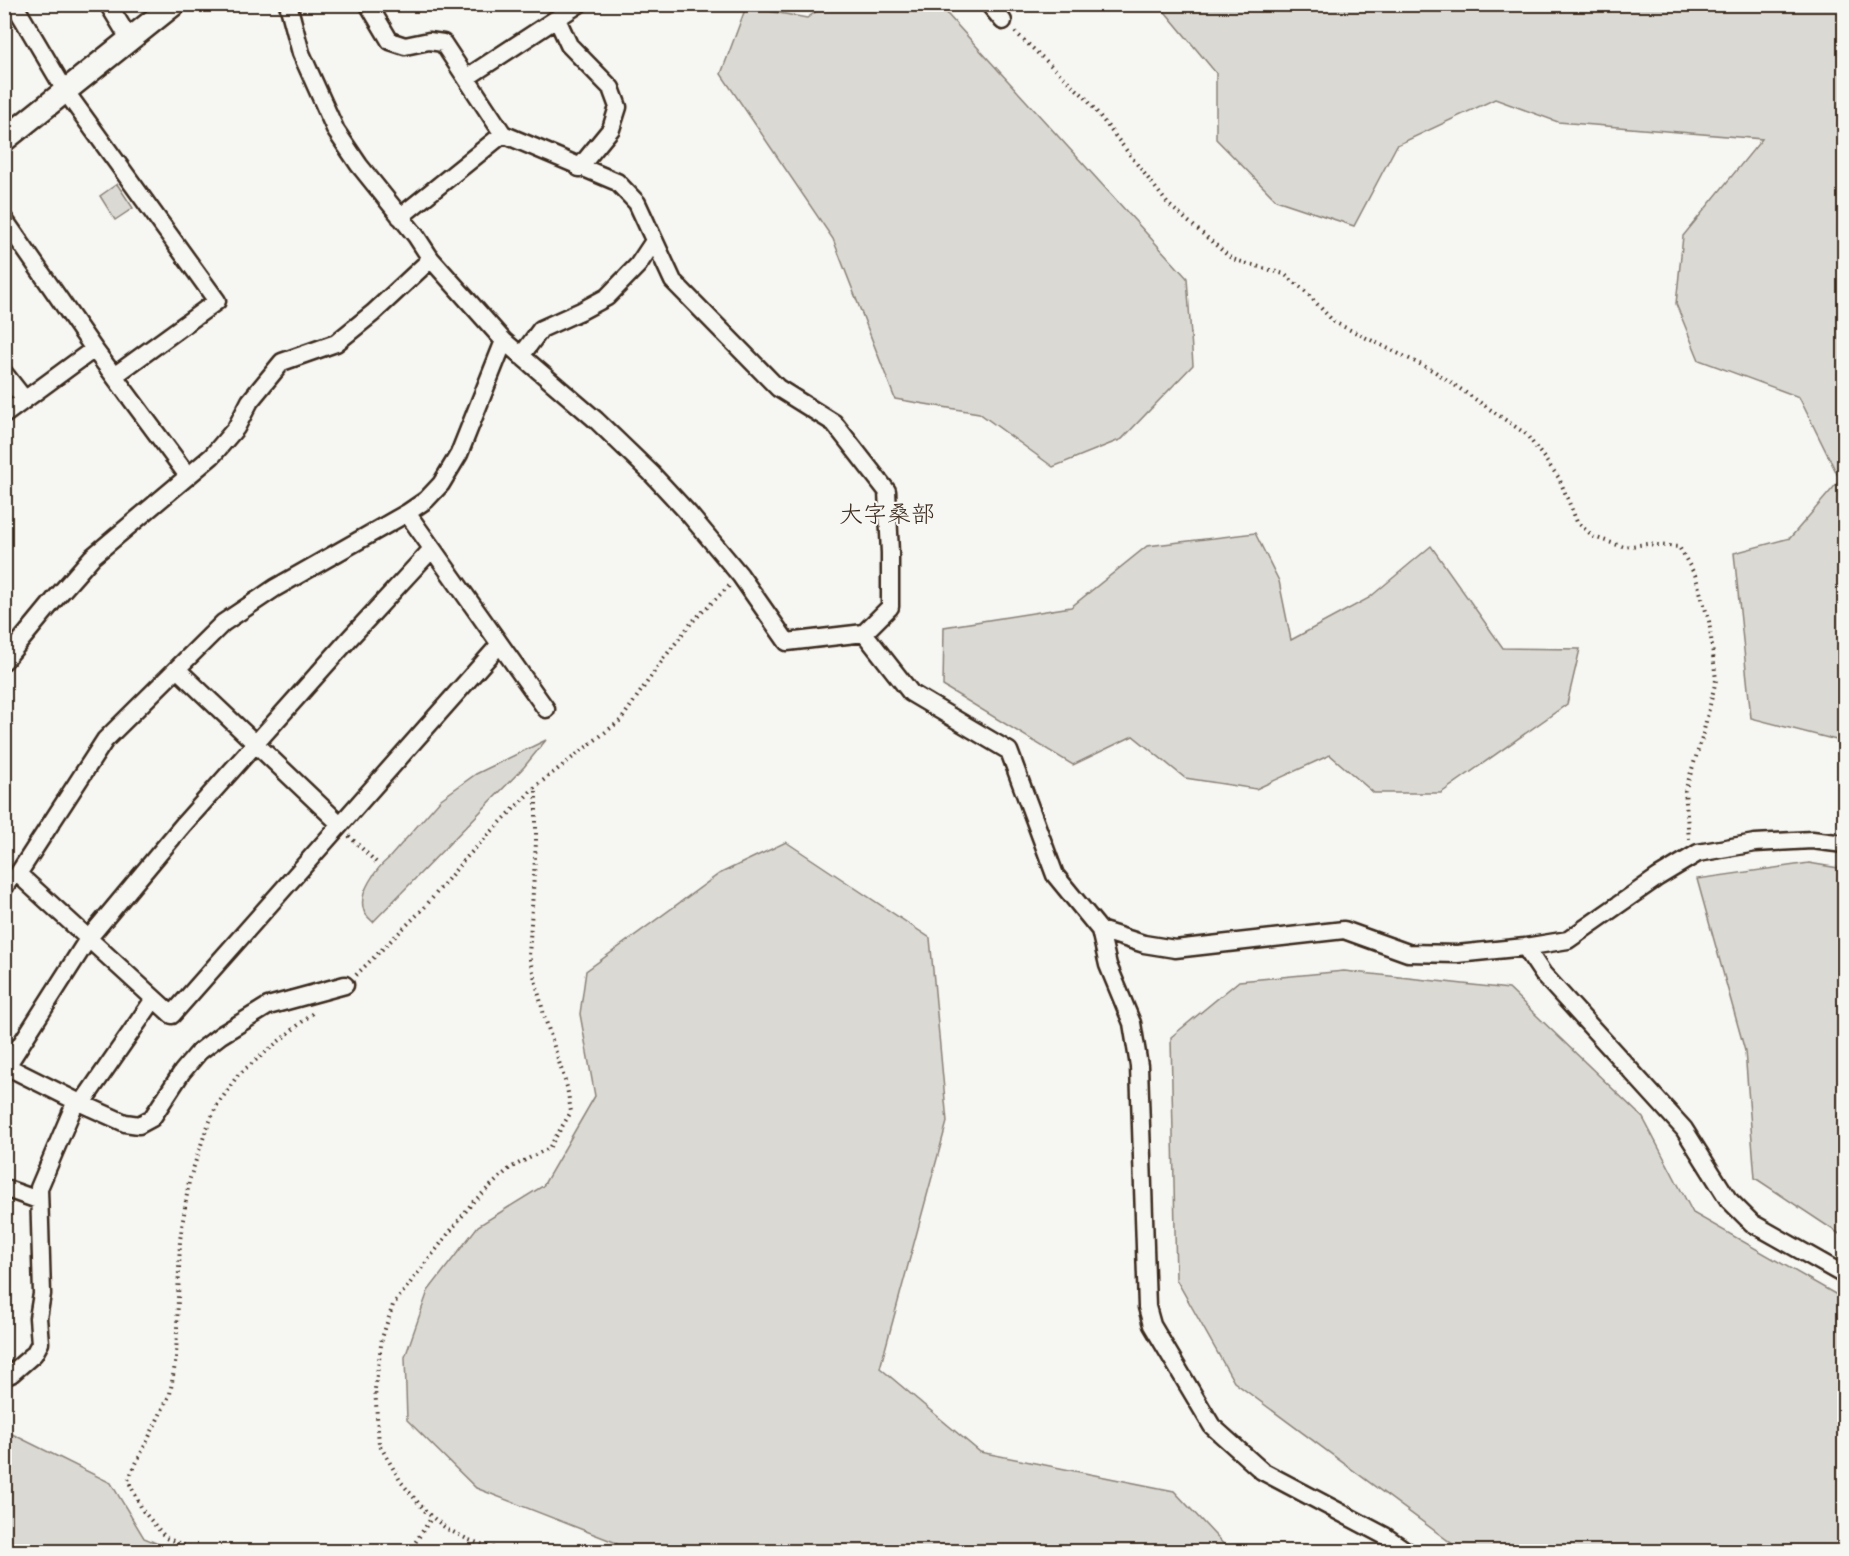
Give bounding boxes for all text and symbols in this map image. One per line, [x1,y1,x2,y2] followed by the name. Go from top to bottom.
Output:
[839,493,935,535] district label: 大字桑部

